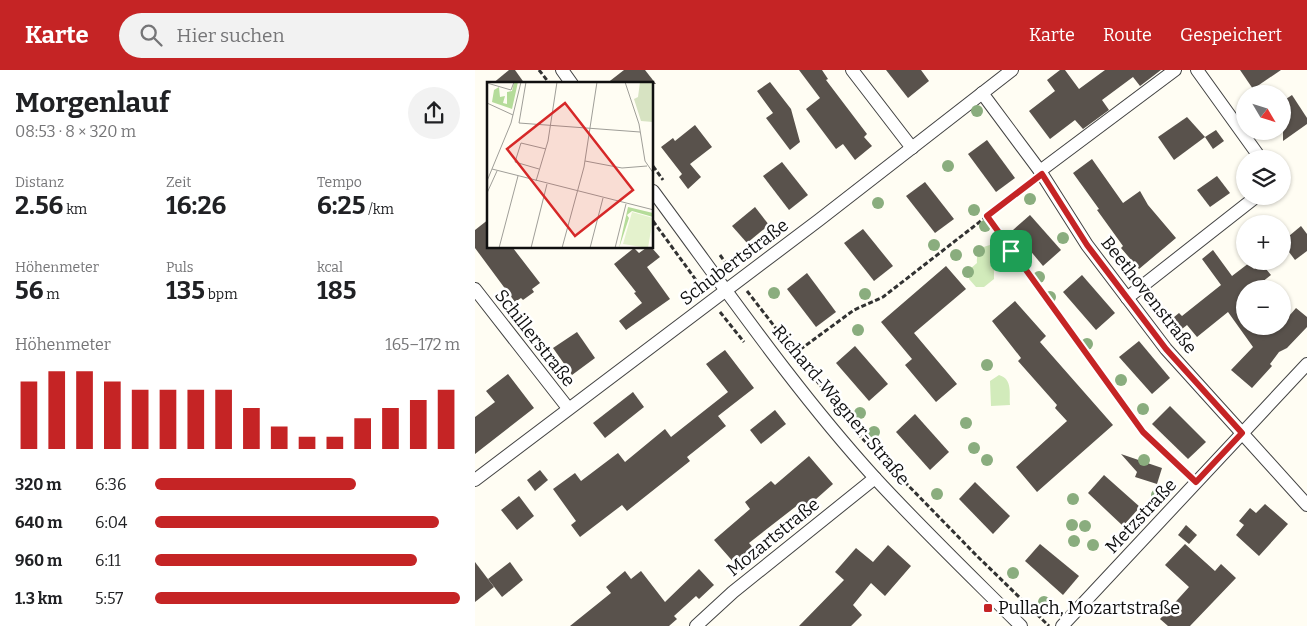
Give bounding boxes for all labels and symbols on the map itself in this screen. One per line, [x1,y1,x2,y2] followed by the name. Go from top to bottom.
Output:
[487,82,654,249] inset map
[1236,85,1291,140] north arrow
[675,214,793,310] street label: Schubertstraße
[990,230,1032,272] pin
[1096,232,1202,358] street label: Beethovenstraße
[490,285,580,391] street label: Schillerstraße
[768,321,914,489] street label: Richard-Wagner-Straße
[1101,474,1181,558] street label: Metzstraße
[722,493,824,581] street label: Mozartstraße
[998,597,1180,619] place label: Pullach, Mozartstraße
[982,602,994,614] marker: Pullach, Mozartstraße

